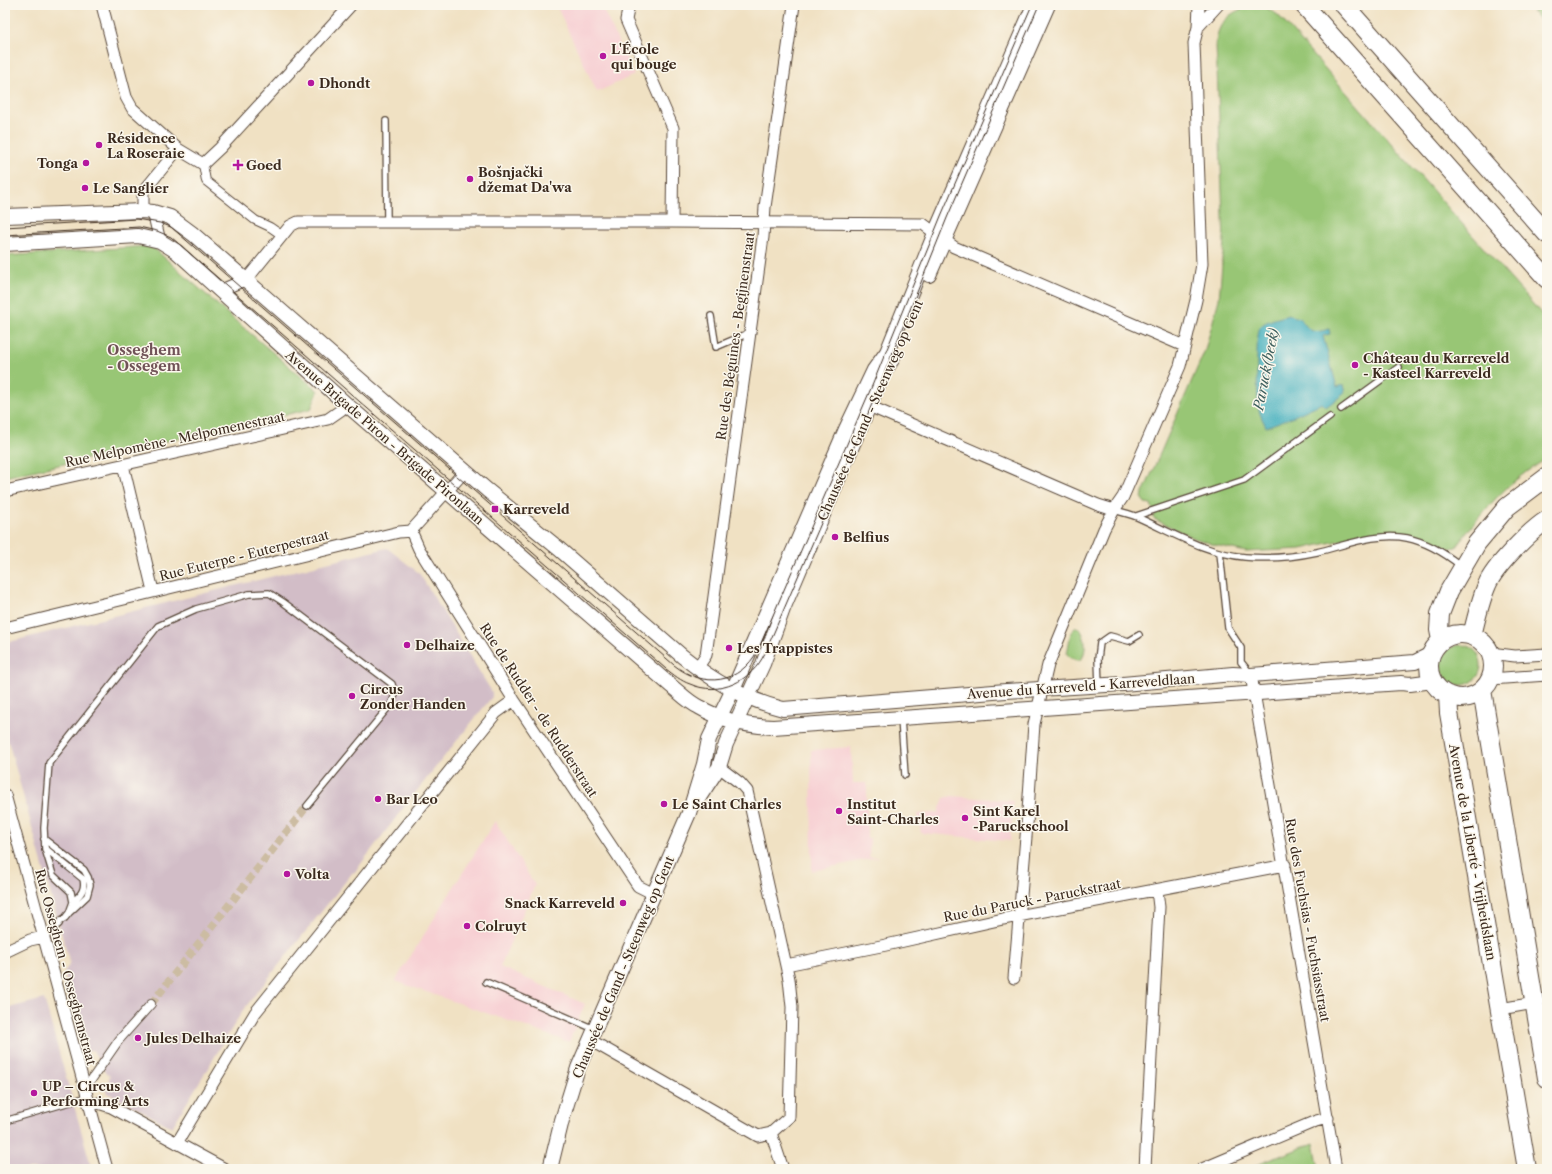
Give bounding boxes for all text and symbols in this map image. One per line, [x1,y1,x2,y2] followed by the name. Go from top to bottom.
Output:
[611,41,677,72] place label: L'École qui bouge
[598,51,608,61] marker: L'École qui bouge
[319,75,371,91] place label: Dhondt
[306,78,316,88] marker: Dhondt
[107,130,185,161] place label: Résidence La Roseraie
[94,140,104,150] marker: Résidence La Roseraie
[37,155,78,171] place label: Tonga
[246,157,282,173] place label: Goed
[81,158,91,168] marker: Tonga
[233,160,243,170] marker: Goed
[478,164,572,195] place label: Bošnjački džemat Da'wa
[465,174,475,184] marker: Bošnjački džemat Da'wa
[93,180,169,196] place label: Le Sanglier
[80,183,90,193] marker: Le Sanglier
[712,230,758,441] street label: Rue des Béguines - Begijnenstraat
[814,297,926,523] street label: Chaussée de Gand - Steenweg op Gent
[1249,326,1283,413] water label: Paruck(beek)
[107,341,181,375] district label: Osseghem - Ossegem
[282,346,488,528] street label: Avenue Brigade Piron - Brigade Pironlaan
[1363,350,1510,381] place label: Château du Karreveld - Kasteel Karreveld
[1350,360,1360,370] marker: Château du Karreveld - Kasteel Karreveld
[64,408,287,470] street label: Rue Melpomène - Melpomenestraat
[503,501,570,517] place label: Karreveld
[490,504,500,514] marker: Karreveld
[158,526,331,584] street label: Rue Euterpe - Euterpestraat
[843,529,889,545] place label: Belfius
[830,532,840,542] marker: Belfius
[477,620,602,800] street label: Rue de Rudder - de Rudderstraat
[415,637,475,653] place label: Delhaize
[402,640,412,650] marker: Delhaize
[737,640,833,656] place label: Les Trappistes
[724,643,734,653] marker: Les Trappistes
[965,670,1196,702] street label: Avenue du Karreveld - Karreveldlaan
[360,681,466,712] place label: Circus Zonder Handen
[347,691,357,701] marker: Circus Zonder Handen
[1446,741,1500,962] street label: Avenue de la Liberté - Vrijheidslaan
[386,791,438,807] place label: Bar Leo
[373,794,383,804] marker: Bar Leo
[672,796,781,812] place label: Le Saint Charles
[847,796,939,827] place label: Institut Saint-Charles
[659,799,669,809] marker: Le Saint Charles
[973,803,1069,834] place label: Sint Karel -Paruckschool
[834,806,844,816] marker: Institut Saint-Charles
[960,813,970,823] marker: Sint Karel -Paruckschool
[1282,817,1334,1023] street label: Rue des Fuchsias - Fuchsiasstraat
[569,853,677,1081] street label: Chaussée de Gand - Steenweg op Gent
[294,866,330,882] place label: Volta
[32,867,100,1067] street label: Rue Osseghem - Osseghemstraat
[282,869,292,879] marker: Volta
[942,875,1122,925] street label: Rue du Paruck - Paruckstraat
[505,895,615,911] place label: Snack Karreveld
[618,898,628,908] marker: Snack Karreveld
[475,918,527,934] place label: Colruyt
[462,921,472,931] marker: Colruyt
[144,1030,241,1046] place label: Jules Delhaize
[133,1033,143,1043] marker: Jules Delhaize
[42,1078,149,1109] place label: UP – Circus & Performing Arts
[29,1088,39,1098] marker: UP – Circus & Performing Arts

